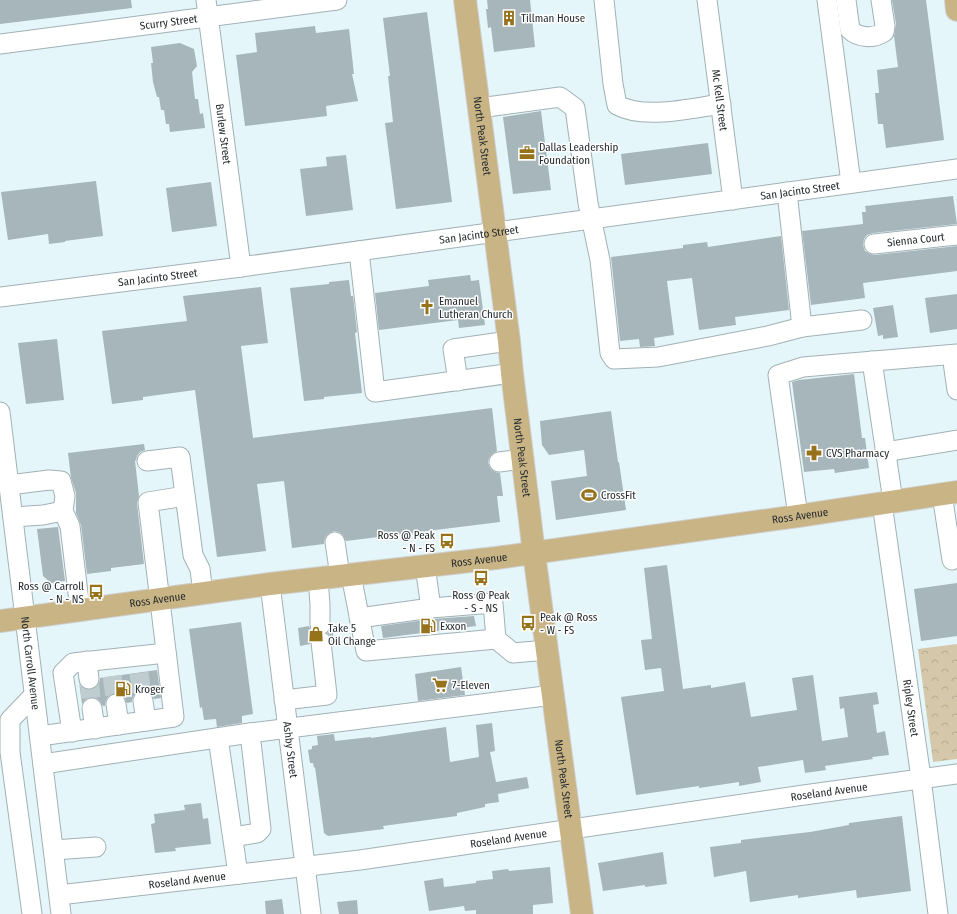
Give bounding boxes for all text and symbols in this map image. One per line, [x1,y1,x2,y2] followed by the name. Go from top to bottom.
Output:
[500,9,518,27] building icon: Tillman House
[139,12,199,33] street label: Scurry Street
[521,12,585,25] place label: Tillman House
[709,69,730,132] street label: Mc Kell Street
[471,96,494,177] street label: North Peak Street
[213,103,234,165] street label: Burlew Street
[539,141,619,167] place label: Dallas Leadership Foundation
[518,144,536,162] office icon: Dallas Leadership Foundation
[760,179,841,203] street label: San Jacinto Street
[439,223,520,247] street label: San Jacinto Street
[886,230,946,250] street label: Sienna Court
[117,266,199,289] street label: San Jacinto Street
[439,295,513,321] place label: Emanuel Lutheran Church
[418,298,436,316] church icon: Emanuel Lutheran Church
[511,417,533,498] street label: North Peak Street
[805,444,823,462] pharmacy icon: CVS Pharmacy
[826,447,889,460] place label: CVS Pharmacy
[580,486,598,504] sports icon: CrossFit
[601,489,636,502] place label: CrossFit
[771,506,829,527] street label: Ross Avenue
[377,529,436,555] place label: Ross @ Peak - N - FS
[438,532,456,550] bus stop icon: Ross @ Peak - N - FS
[450,550,508,570] street label: Ross Avenue
[472,569,490,587] bus stop icon: Ross @ Peak - S - NS
[18,580,85,606] place label: Ross @ Carroll - N - NS
[87,583,105,601] bus stop icon: Ross @ Carroll - N - NS
[452,589,511,615] place label: Ross @ Peak - S - NS
[129,590,187,610] street label: Ross Avenue
[540,611,598,637] place label: Peak @ Ross - W - FS
[519,614,537,632] bus stop icon: Peak @ Ross - W - FS
[18,616,42,711] street label: North Carroll Avenue
[419,617,437,635] fuel station icon: Exxon
[440,620,466,633] place label: Exxon
[328,622,376,648] place label: Take 5 Oil Change
[307,625,325,643] shop icon: Take 5 Oil Change
[431,676,449,694] supermarket icon: 7-Eleven
[452,679,490,692] place label: 7-Eleven
[900,679,921,738] street label: Ripley Street
[114,680,132,698] fuel station icon: Kroger
[135,683,165,696] place label: Kroger
[280,721,300,779] street label: Ashby Street
[552,739,575,819] street label: North Peak Street
[790,780,868,804] street label: Roseland Avenue
[469,827,548,851] street label: Roseland Avenue
[148,870,226,892] street label: Roseland Avenue

